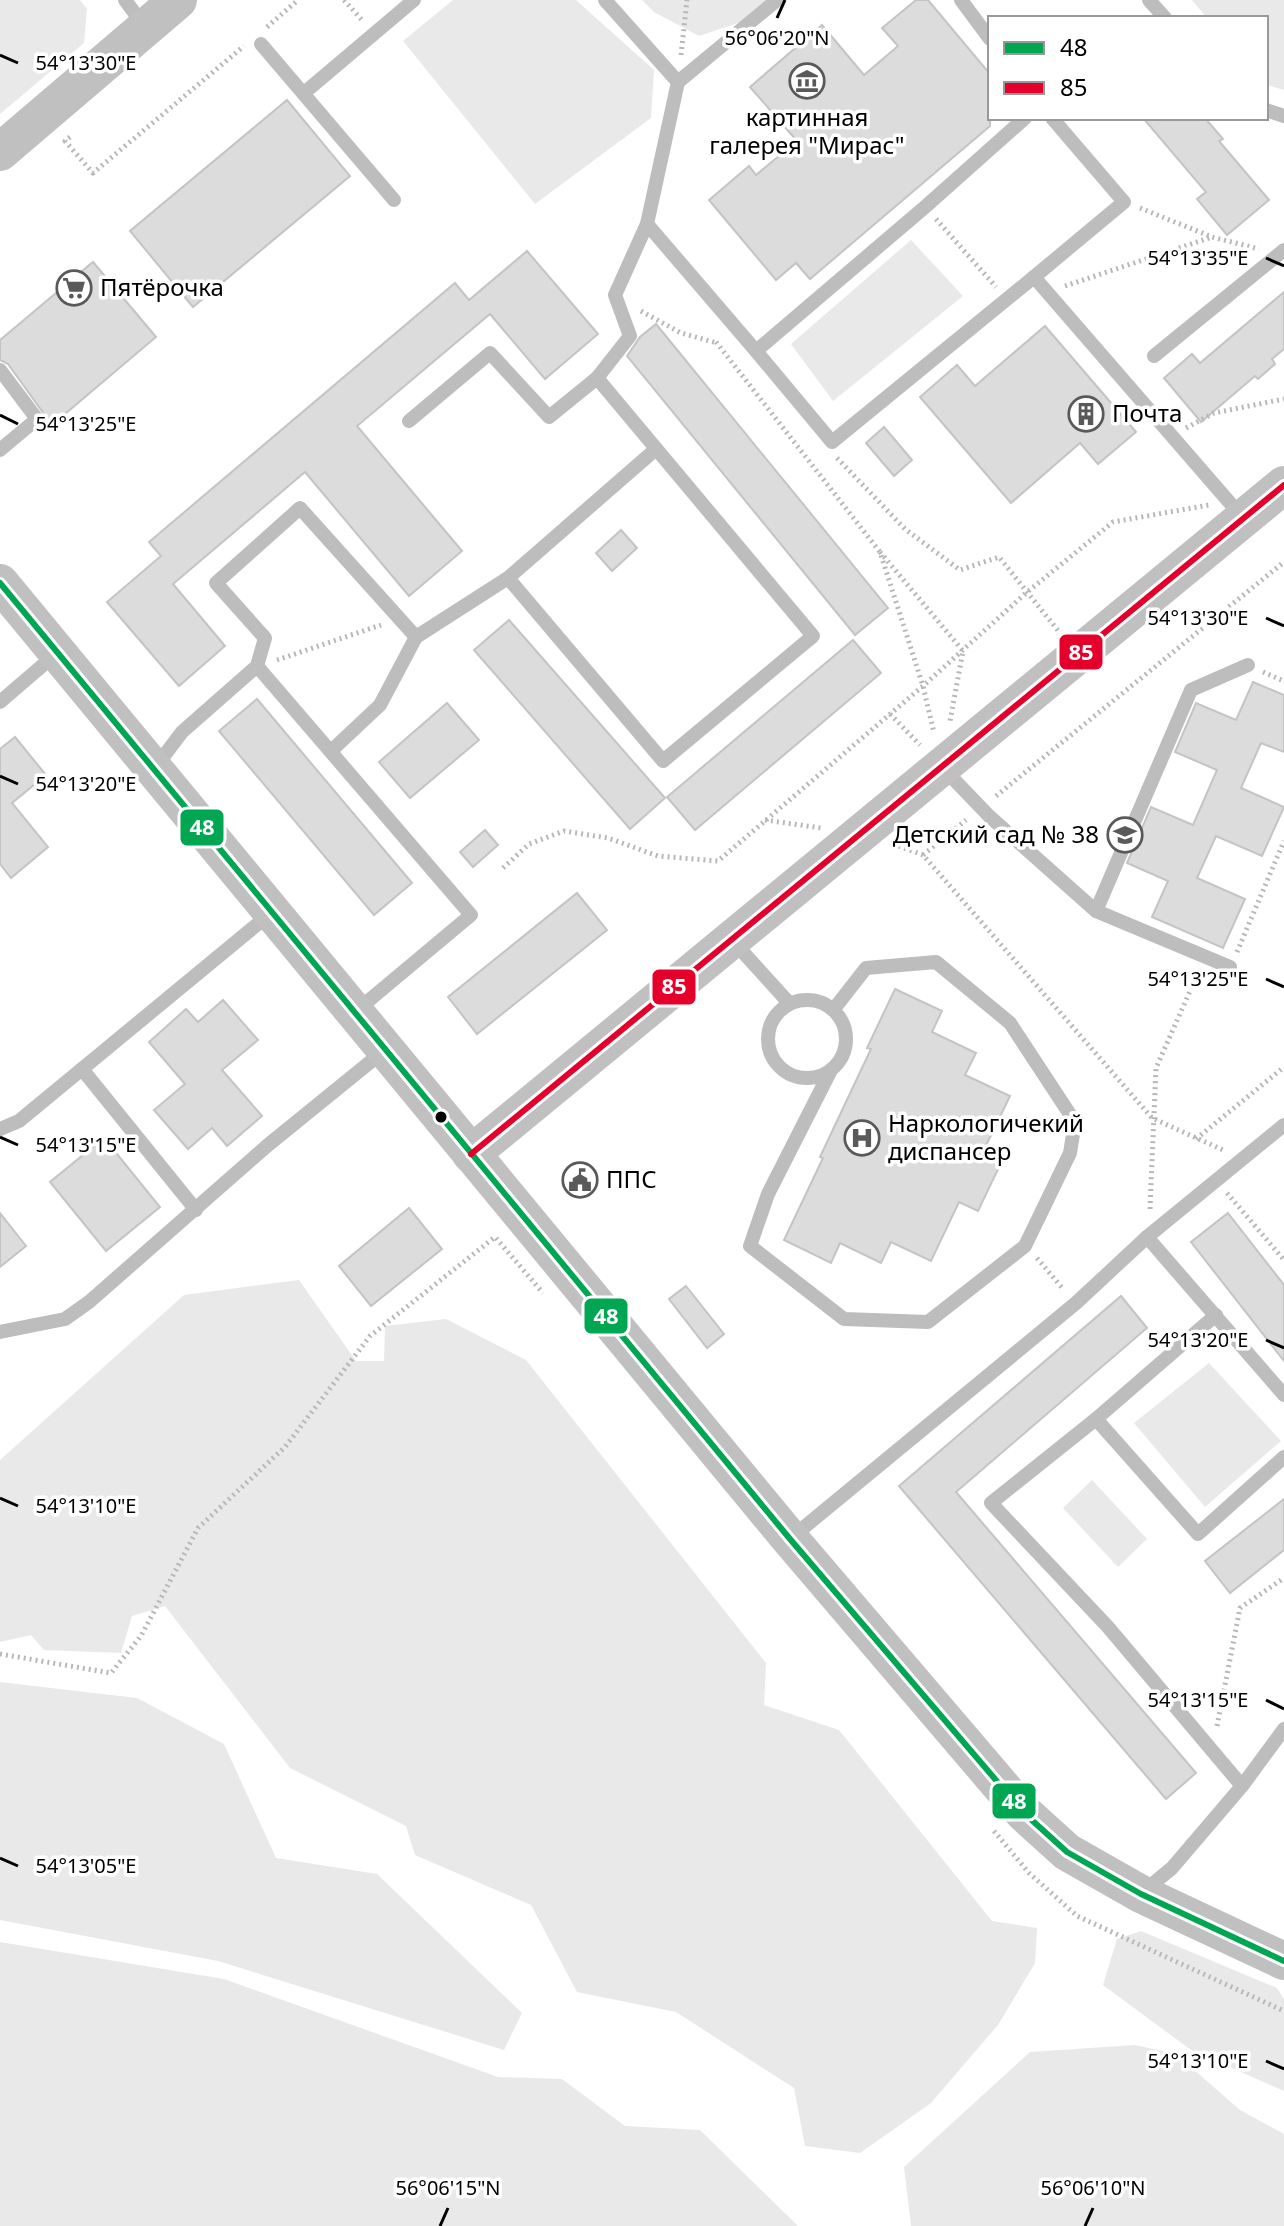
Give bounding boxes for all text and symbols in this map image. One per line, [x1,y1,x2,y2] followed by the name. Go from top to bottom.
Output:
[988,16,1268,120] legend
[724,24,830,51] text: 56°06'20"N
[1060,30,1087,63] text: 48
[36,49,136,76] text: 54°13'30"E
[788,62,826,100] museum icon: картинная галерея "Мирас"
[1060,70,1087,103] text: 85
[709,100,905,161] place label: картинная галерея "Мирас"
[1148,244,1248,271] text: 54°13'35"E
[55,269,93,307] supermarket icon: Пятёрочка
[100,270,224,303] place label: Пятёрочка
[1067,395,1105,433] building icon: Почта
[1112,396,1182,429] place label: Почта
[36,410,136,437] text: 54°13'25"E
[1148,604,1248,631] text: 54°13'30"E
[1058,633,1104,671] line badge: 85
[1068,636,1094,666] text: 85
[36,770,136,797] text: 54°13'20"E
[179,808,225,847] line badge: 48
[189,811,215,841] text: 48
[1106,816,1144,854] school or university icon: Детский сад № 38
[893,817,1099,850] place label: Детский сад № 38
[1148,965,1248,992] text: 54°13'25"E
[651,968,697,1006] line badge: 85
[661,970,687,1000] text: 85
[888,1106,1084,1167] place label: Наркологичекий диспансер
[433,1109,449,1125] unlabelled marker
[843,1119,881,1157] hospital icon: Наркологичекий диспансер
[36,1131,136,1158] text: 54°13'15"E
[561,1161,599,1199] public building icon: ППС
[606,1162,657,1195] place label: ППС
[583,1297,629,1335] line badge: 48
[593,1300,619,1330] text: 48
[1148,1326,1248,1353] text: 54°13'20"E
[36,1492,136,1519] text: 54°13'10"E
[1148,1686,1248,1713] text: 54°13'15"E
[991,1782,1037,1820] line badge: 48
[1001,1785,1027,1815] text: 48
[36,1852,136,1879] text: 54°13'05"E
[1148,2047,1248,2074] text: 54°13'10"E
[395,2174,501,2201] text: 56°06'15"N
[1040,2174,1146,2201] text: 56°06'10"N

